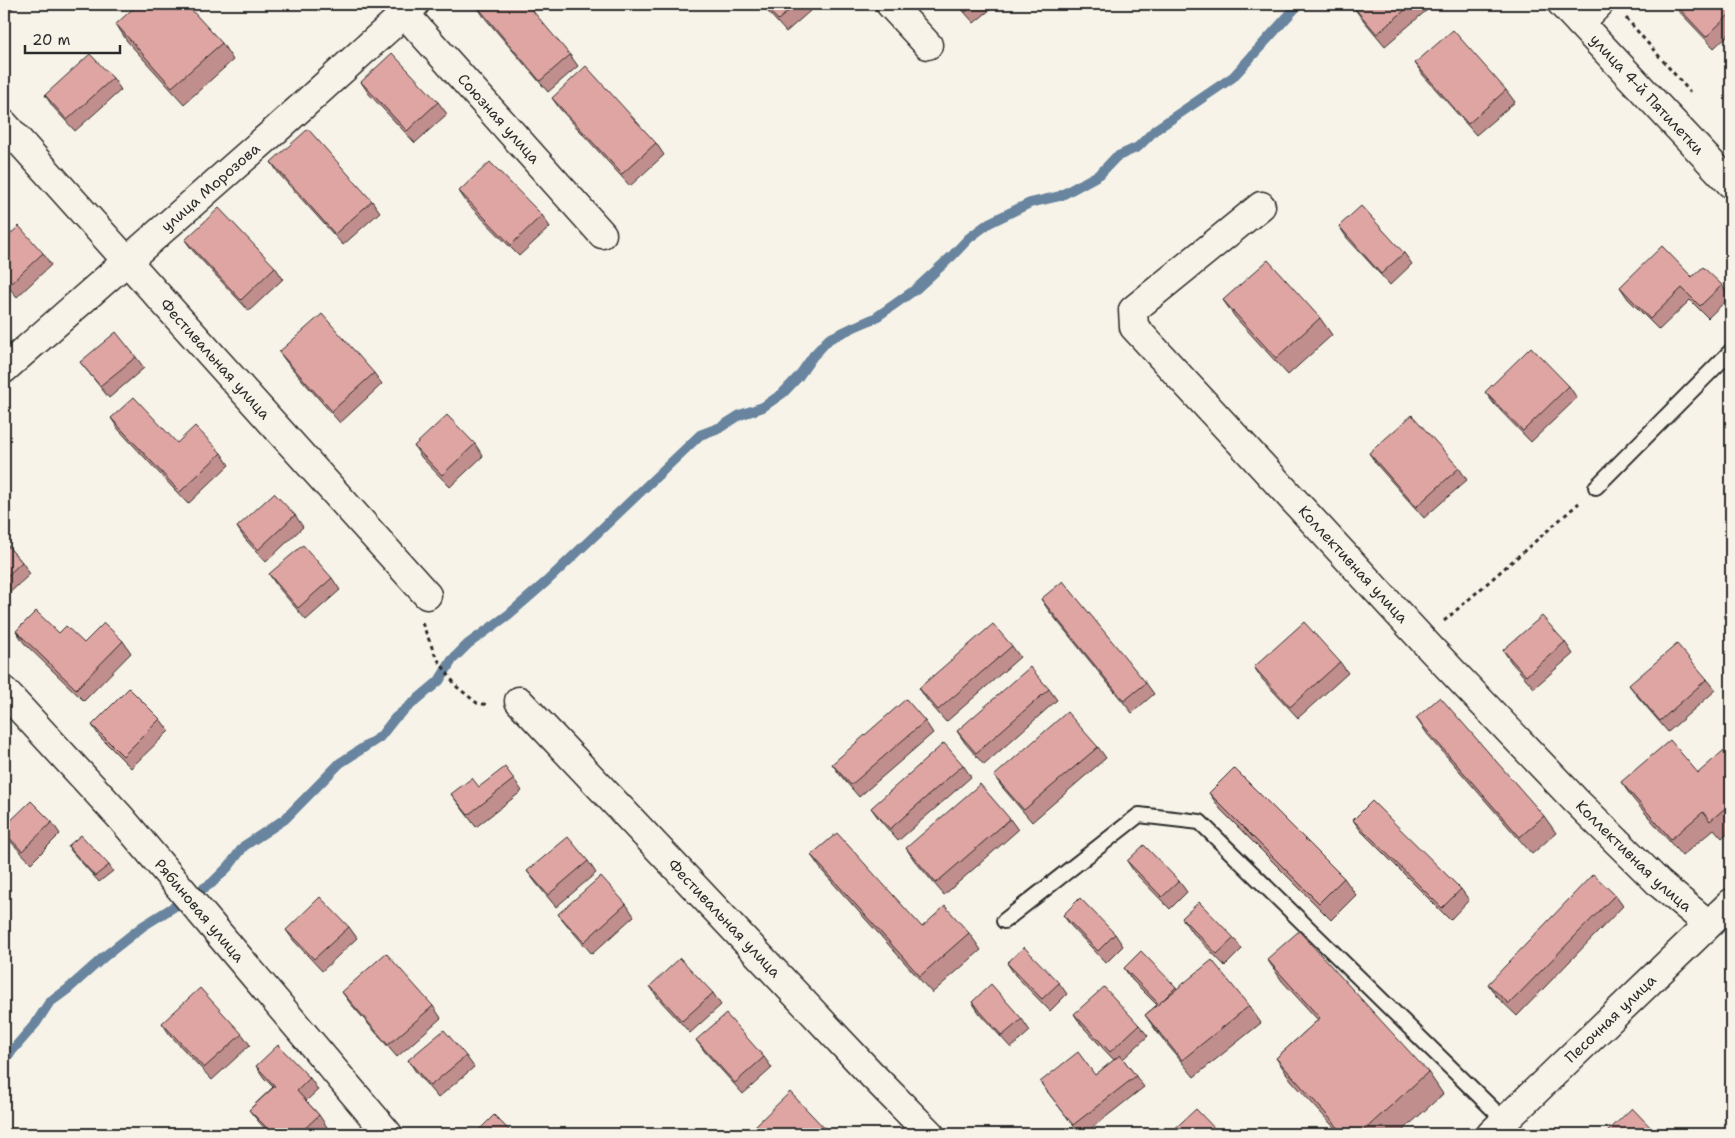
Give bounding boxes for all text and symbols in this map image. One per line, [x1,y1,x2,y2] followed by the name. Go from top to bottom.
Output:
[25,22,120,54] scale bar
[32,30,71,50] text: 20 m
[1585,30,1709,159] street label: улица 4-й Пятилетки
[453,69,545,169] street label: Союзная улица
[157,138,265,236] street label: улица Морозова
[156,294,275,424] street label: Фестивальная улица
[1294,501,1413,628] street label: Коллективная улица
[1571,796,1696,917] street label: Коллективная улица
[150,855,249,967] street label: Рябиновая улица
[663,855,785,982] street label: Фестивальная улица
[1561,970,1661,1067] street label: Песочная улица

